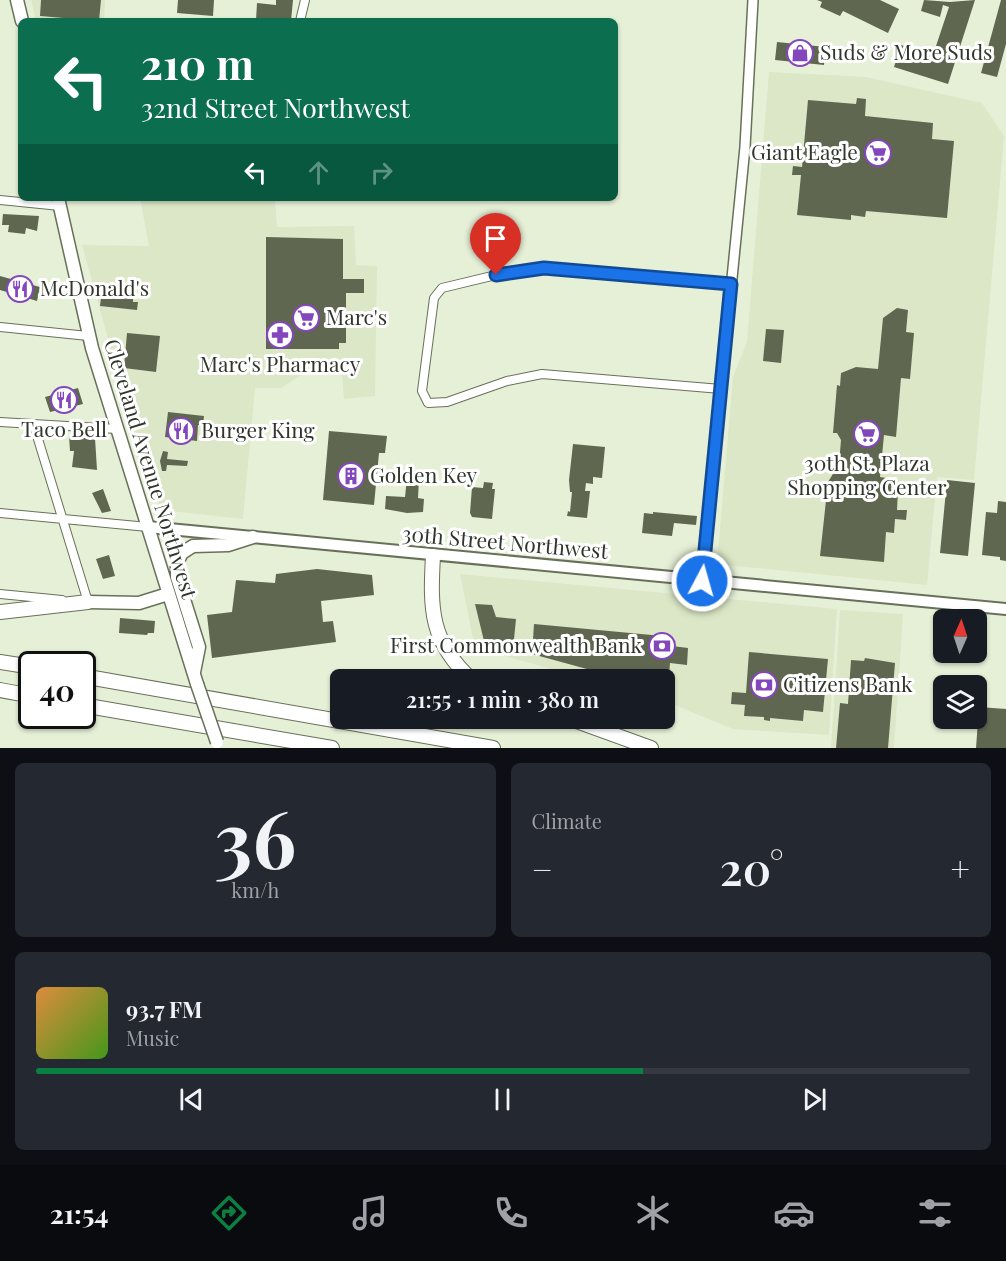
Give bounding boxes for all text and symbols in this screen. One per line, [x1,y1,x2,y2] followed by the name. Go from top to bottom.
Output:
[141,35,254,91] text: 210 m
[820,37,993,65] place label: Suds & More Suds
[785,38,815,68] shop icon: Suds & More Suds
[42,42,120,120] icon: left
[141,89,410,125] text: 32nd Street Northwest
[751,137,858,165] place label: Giant Eagle
[863,138,893,168] supermarket icon: Giant Eagle
[239,156,272,189] icon: left
[302,156,335,189] icon: ahead
[365,156,398,189] icon: right
[470,213,521,275] pin
[479,222,512,255] icon: arrive
[40,273,149,301] place label: McDonald's
[5,274,35,304] restaurant icon: McDonald's
[326,302,387,330] place label: Marc's
[291,303,321,333] supermarket icon: Marc's
[265,320,295,350] pharmacy icon: Marc's Pharmacy
[99,335,205,602] street label: Cleveland Avenue Northwest
[200,349,361,377] place label: Marc's Pharmacy
[49,385,79,415] restaurant icon: Taco Bell
[21,414,107,442] place label: Taco Bell
[201,415,315,443] place label: Burger King
[166,416,196,446] restaurant icon: Burger King
[852,419,882,449] supermarket icon: 30th St. Plaza Shopping Center
[787,448,947,500] place label: 30th St. Plaza Shopping Center
[370,460,478,488] place label: Golden Key
[336,461,366,491] building icon: Golden Key
[401,518,610,564] street label: 30th Street Northwest
[670,549,734,613] position arrow
[933,609,987,663] north arrow
[933,609,987,729] map controls
[390,630,642,658] place label: First Commonwealth Bank
[647,631,677,661] bank icon: First Commonwealth Bank
[18,651,96,729] speed limit sign: 40
[783,669,913,697] place label: Citizens Bank
[749,670,779,700] bank icon: Citizens Bank
[933,675,987,729] button: layers
[406,684,599,714] text: 21:55 · 1 min · 380 m
[214,785,296,889] text: 36
[532,807,602,834] text: Climate
[720,837,784,897] text: 20°
[532,846,553,890] text: −
[951,846,970,890] text: +
[231,876,279,903] text: km/h
[126,994,203,1024] text: 93.7 FM
[126,1024,179,1051] text: Music
[175,1083,208,1116] icon: previous
[486,1083,519,1116] icon: pause
[798,1083,831,1116] icon: next
[208,1192,250,1234] icon: directions
[349,1192,391,1234] icon: music
[490,1192,532,1234] icon: phone
[632,1192,674,1234] icon: climate
[773,1192,815,1234] icon: car
[914,1192,956,1234] icon: filters
[50,1195,109,1231] text: 21:54

